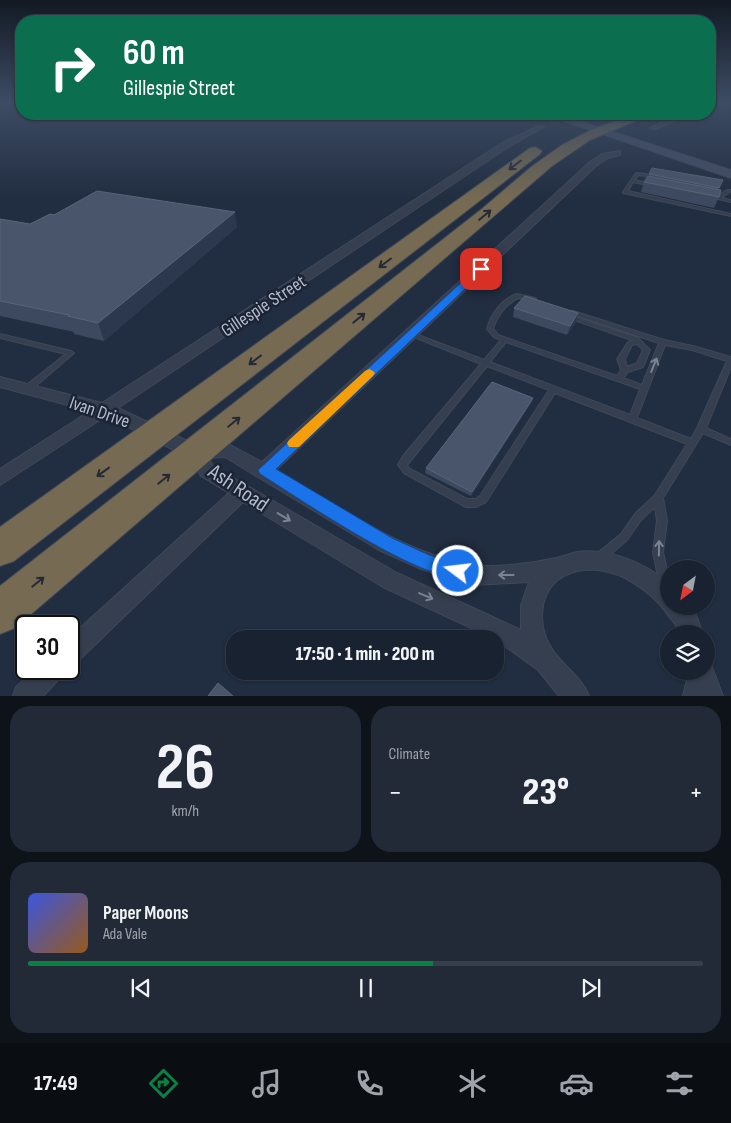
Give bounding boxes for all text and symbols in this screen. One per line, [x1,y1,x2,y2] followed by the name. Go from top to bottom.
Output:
[123,32,185,75] text: 60 m
[40,35,105,100] icon: right
[123,75,235,102] text: Gillespie Street
[509,160,522,171] one-way arrow
[478,210,491,221] one-way arrow
[460,248,502,290] pin
[467,255,495,283] icon: arrive
[378,258,392,268] one-way arrow
[217,270,311,342] street label: Gillespie Street
[352,313,365,324] one-way arrow
[249,354,262,365] one-way arrow
[650,358,659,373] one-way arrow
[66,391,133,433] street label: Ivan Drive
[227,416,240,427] one-way arrow
[202,458,273,518] street label: Ash Road
[96,467,110,477] one-way arrow
[157,473,170,485] one-way arrow
[277,513,291,523] one-way arrow
[654,540,663,556] one-way arrow
[431,544,483,596] position arrow
[660,560,715,615] north arrow
[660,560,715,680] map controls
[498,570,514,579] one-way arrow
[31,576,44,587] one-way arrow
[418,591,433,601] one-way arrow
[15,615,80,680] speed limit sign: 30
[660,625,715,680] button: layers
[295,643,435,666] text: 17:50 · 1 min · 200 m
[156,730,215,808] text: 26
[389,745,430,764] text: Climate
[522,770,569,815] text: 23°
[389,776,402,809] text: −
[689,776,703,809] text: +
[171,802,199,821] text: km/h
[103,902,189,925] text: Paper Moons
[103,925,147,944] text: Ada Vale
[127,974,155,1002] icon: previous
[352,974,380,1002] icon: pause
[577,974,605,1002] icon: next
[146,1066,181,1101] icon: directions
[249,1066,284,1101] icon: music
[352,1066,387,1101] icon: phone
[455,1066,490,1101] icon: climate
[559,1066,594,1101] icon: car
[662,1066,697,1101] icon: filters
[34,1070,78,1097] text: 17:49

